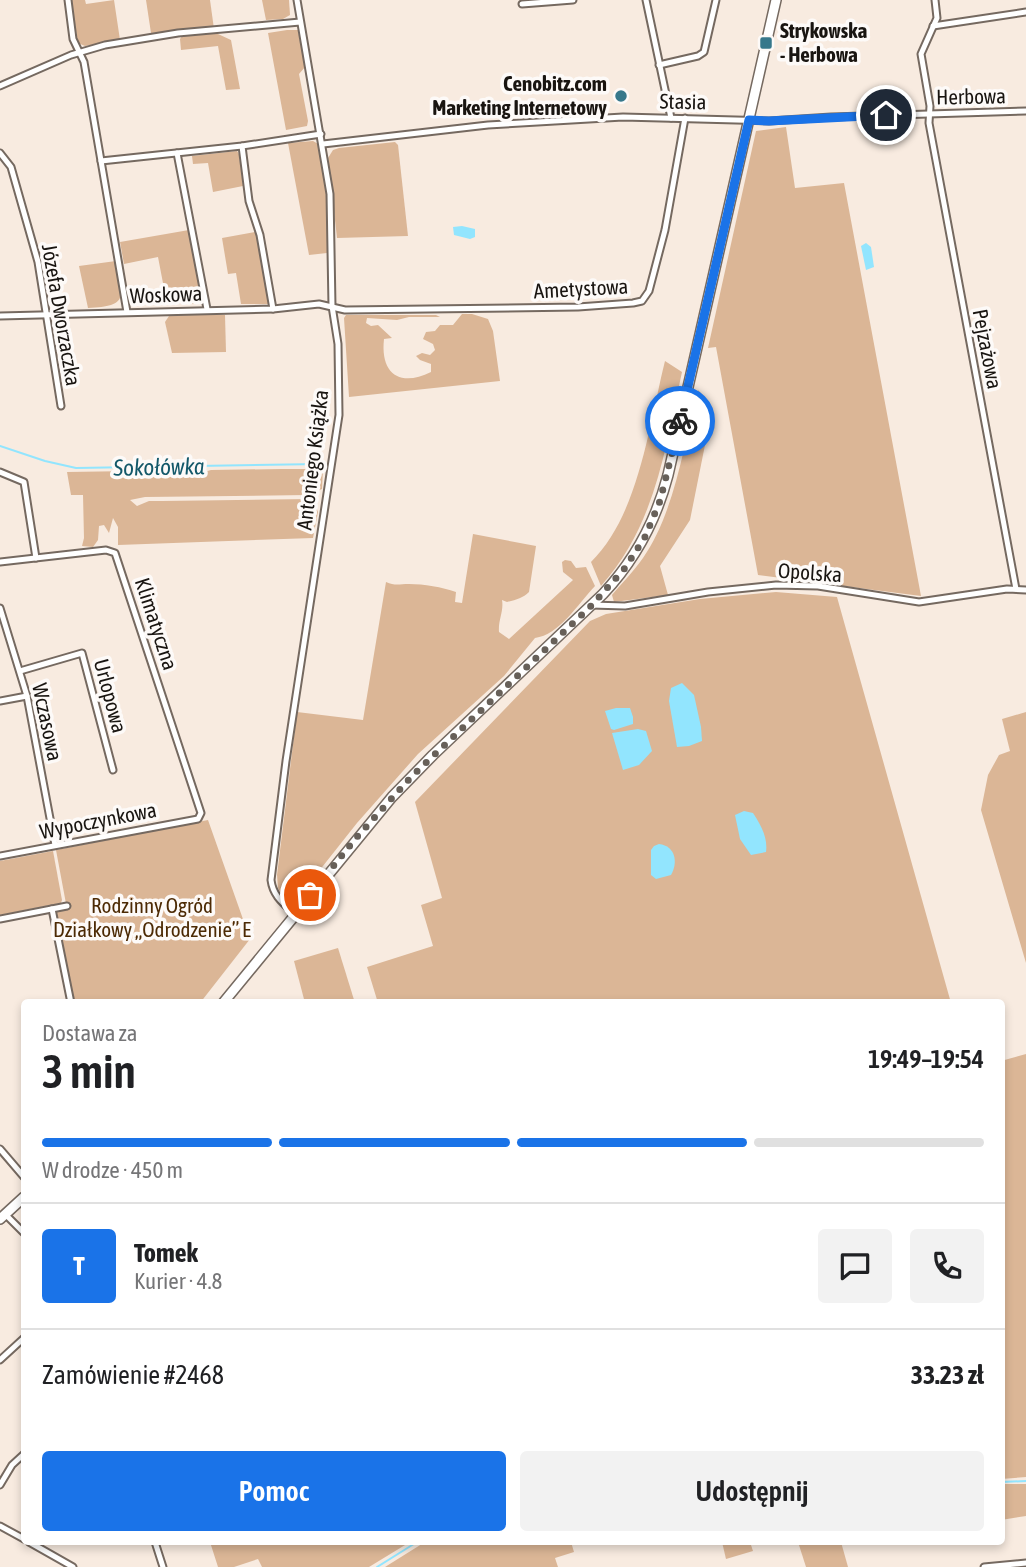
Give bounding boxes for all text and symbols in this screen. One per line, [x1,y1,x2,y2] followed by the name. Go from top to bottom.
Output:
[780,18,867,66] place label: Strykowska - Herbowa
[758,35,774,51] marker: Strykowska - Herbowa
[432,71,607,119] place label: Cenobitz.com Marketing Internetowy
[936,83,1006,109] street label: Herbowa
[856,85,916,145] pin
[613,88,629,104] marker: Cenobitz.com Marketing Internetowy
[659,89,707,113] street label: Stasia
[867,96,905,134] icon: home
[38,242,86,388] street label: Józefa Dworzaczka
[533,274,629,302] street label: Ametystowa
[129,281,203,307] street label: Woskowa
[968,307,1007,391] street label: Pejzażowa
[645,386,715,456] courier
[292,388,333,531] street label: Antoniego Książka
[661,402,699,440] icon: bike
[112,453,205,481] water label: Sokołówka
[777,558,843,586] street label: Opolska
[131,575,183,673] street label: Klimatyczna
[90,656,132,735] street label: Urlopowa
[28,681,68,763] street label: Wczasowa
[37,797,158,843] street label: Wypoczynkowa
[280,865,340,925] pin
[291,876,329,914] icon: bag
[53,893,251,941] park label: Rodzinny Ogród Działkowy „Odrodzenie” E
[42,1020,137,1046] text: Dostawa za
[868,1044,984,1074] text: 19:49–19:54
[42,1045,136,1098] text: 3 min
[42,1157,183,1183] text: W drodze · 450 m
[818,1229,892,1303] button: chat
[910,1229,984,1303] button: phone
[134,1238,198,1268] text: Tomek
[73,1251,85,1281] text: T
[134,1268,222,1294] text: Kurier · 4.8
[42,1360,224,1390] text: Zamówienie #2468
[911,1360,984,1390] text: 33.23 zł
[42,1451,506,1531] button: Pomoc
[520,1451,984,1531] button: Udostępnij

